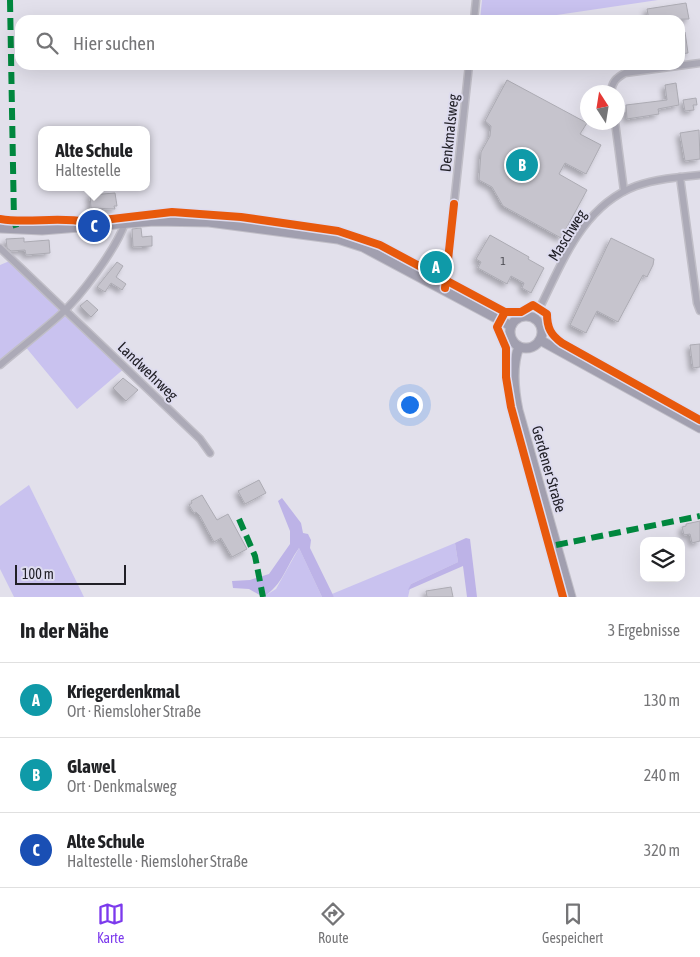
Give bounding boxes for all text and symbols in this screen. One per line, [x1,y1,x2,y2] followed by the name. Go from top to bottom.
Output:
[15,15,685,70] search box
[33,29,61,57] icon: search
[73,32,155,54] text: Hier suchen
[580,85,625,130] north arrow
[436,93,462,173] street label: Denkmalsweg
[38,126,150,191] popup
[55,139,133,161] text: Alte Schule
[506,146,538,184] pin: B
[55,161,121,179] text: Haltestelle
[545,206,590,264] street label: Maschweg
[78,207,110,245] pin: C
[420,248,452,286] pin: A
[500,254,506,268] house number: 1
[115,338,182,404] street label: Landwehrweg
[397,392,423,418] your location
[529,424,570,514] street label: Gerdener Straße
[640,537,685,582] map controls
[640,537,685,582] button: layers
[15,562,126,585] scale bar
[22,566,54,582] text: 100 m
[20,618,109,642] text: In der Nähe
[608,621,680,639] text: 3 Ergebnisse
[67,680,180,702] text: Kriegerdenkmal
[32,691,40,709] text: A
[644,691,680,709] text: 130 m
[67,702,201,720] text: Ort · Riemsloher Straße
[67,755,116,777] text: Glawel
[32,766,40,784] text: B
[644,766,680,784] text: 240 m
[67,777,177,795] text: Ort · Denkmalsweg
[67,830,145,852] text: Alte Schule
[32,841,40,859] text: C
[644,841,680,859] text: 320 m
[67,852,248,870] text: Haltestelle · Riemsloher Straße
[97,900,125,946] tab: Karte
[318,900,349,946] tab: Route
[542,900,603,946] tab: Gespeichert

